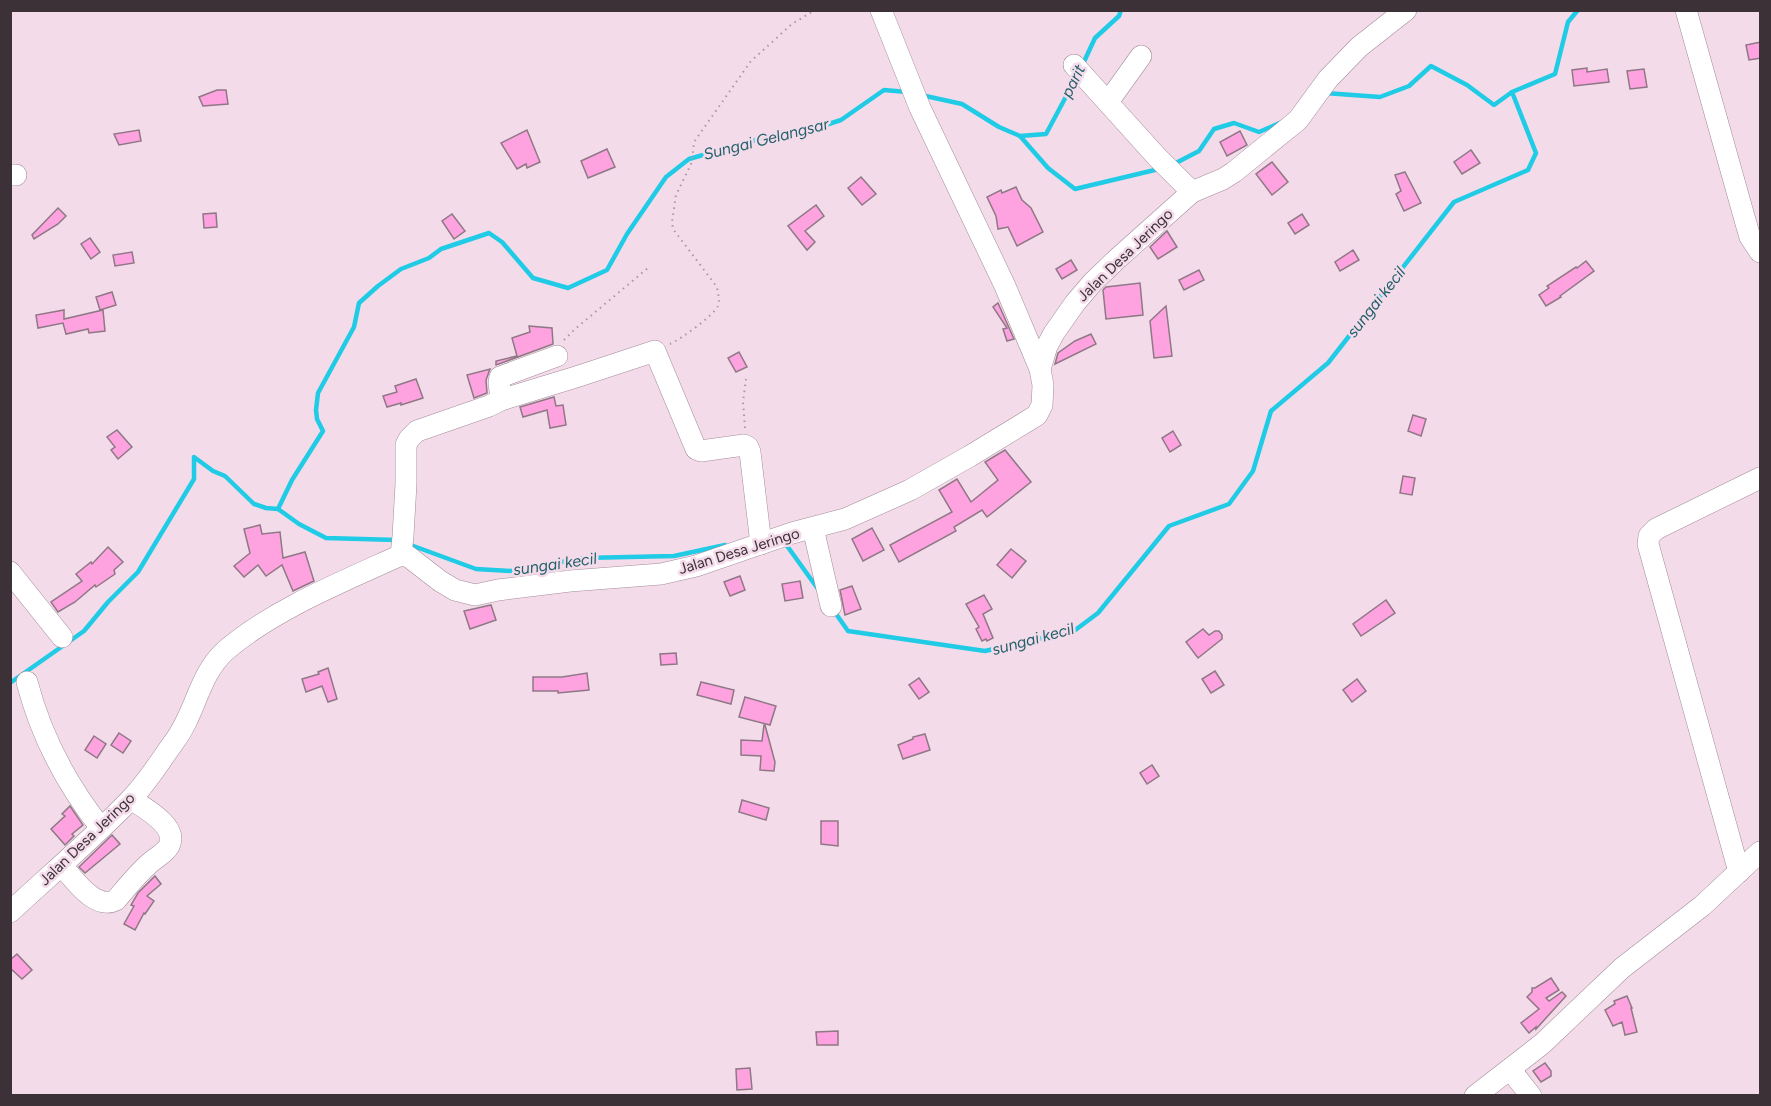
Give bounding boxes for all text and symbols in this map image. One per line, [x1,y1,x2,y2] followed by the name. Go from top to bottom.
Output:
[1057,61,1090,101] water label: parit
[701,114,831,164] water label: Sungai Gelangsar
[1074,205,1177,305] street label: Jalan Desa Jeringo
[1343,263,1410,341] water label: sungai kecil
[676,524,802,578] street label: Jalan Desa Jeringo
[512,549,598,579] water label: sungai kecil
[990,619,1077,659] water label: sungai kecil
[36,789,139,889] street label: Jalan Desa Jeringo

